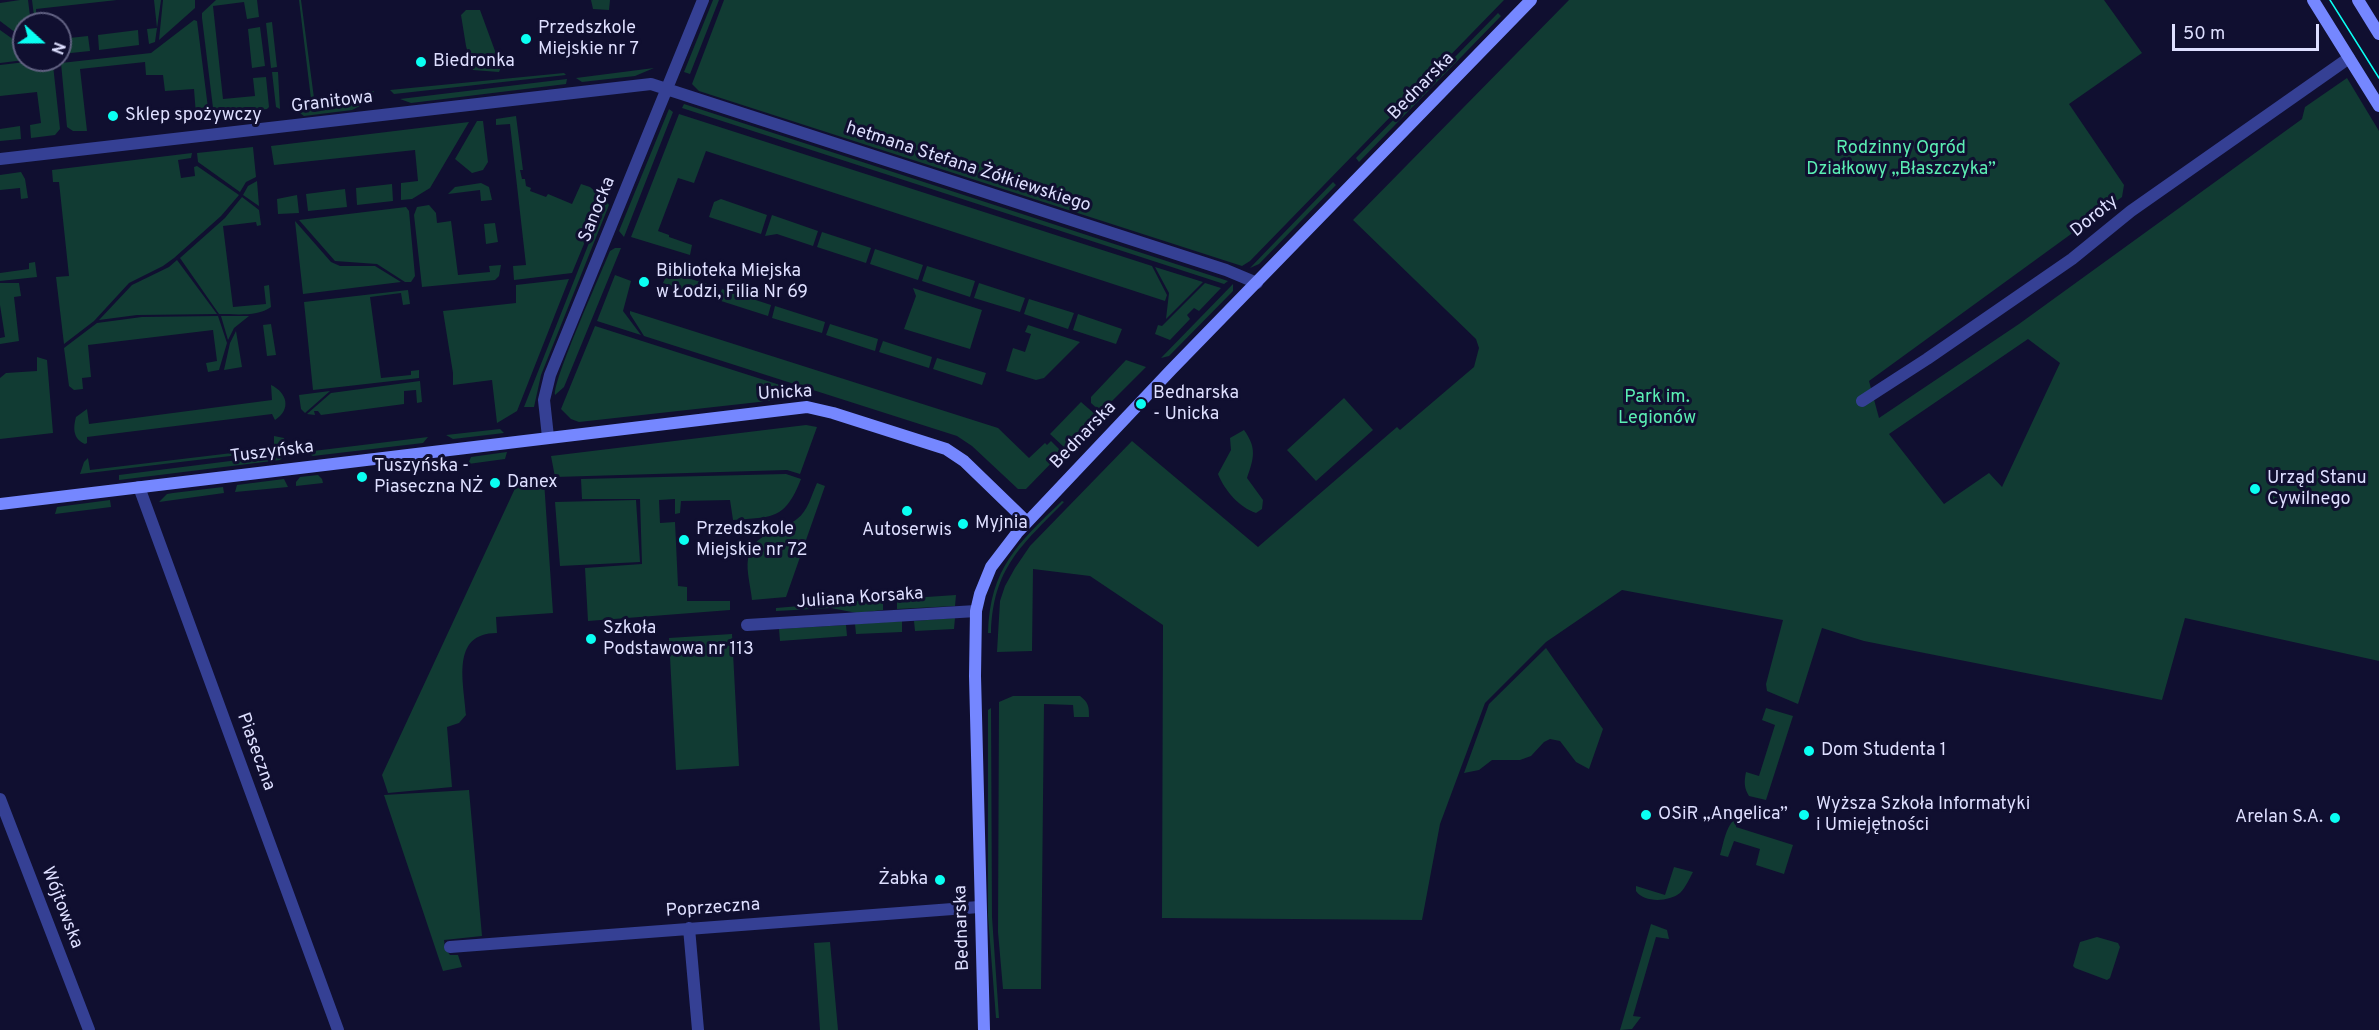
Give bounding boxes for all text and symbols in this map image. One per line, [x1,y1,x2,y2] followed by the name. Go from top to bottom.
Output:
[12,12,72,72] north arrow
[2175,12,2322,50] scale bar
[538,18,639,60] place label: Przedszkole Miejskie nr 7
[2183,23,2225,46] text: 50 m
[519,32,533,46] marker: Przedszkole Miejskie nr 7
[46,39,68,57] text: N
[1384,49,1460,125] street label: Bednarska
[433,51,515,73] place label: Biedronka
[414,55,428,69] marker: Biedronka
[290,87,374,119] street label: Granitowa
[125,105,262,127] place label: Sklep spożywczy
[106,109,120,123] marker: Sklep spożywczy
[843,118,1093,218] street label: hetmana Stefana Żółkiewskiego
[1806,138,1996,180] park label: Rodzinny Ogród Działkowy „Błaszczyka”
[575,174,621,246] street label: Sanocka
[2067,191,2123,243] street label: Doroty
[656,261,808,304] place label: Biblioteka Miejska w Łodzi, Filia Nr 69
[637,275,651,289] marker: Biblioteka Miejska w Łodzi, Filia Nr 69
[757,382,813,406] street label: Unicka
[1153,383,1239,426] place label: Bednarska - Unicka
[1618,387,1696,430] park label: Park im. Legionów
[1134,397,1148,411] marker: Bednarska - Unicka
[1046,398,1122,474] street label: Bednarska
[229,437,315,469] street label: Tuszyńska
[374,456,483,498] place label: Tuszyńska - Piaseczna NŻ
[2267,468,2367,510] place label: Urząd Stanu Cywilnego
[355,470,369,484] marker: Tuszyńska - Piaseczna NŻ
[507,472,558,494] place label: Danex
[488,476,502,490] marker: Danex
[2248,482,2262,496] marker: Urząd Stanu Cywilnego
[900,504,914,518] marker: Autoserwis
[975,513,1028,535] place label: Myjnia
[956,517,970,531] marker: Myjnia
[696,519,808,562] place label: Przedszkole Miejskie nr 72
[862,520,952,542] place label: Autoserwis
[677,533,691,547] marker: Przedszkole Miejskie nr 72
[796,584,924,614] street label: Juliana Korsaka
[603,618,754,660] place label: Szkoła Podstawowa nr 113
[584,632,598,646] marker: Szkoła Podstawowa nr 113
[231,710,279,794] street label: Piaseczna
[1821,740,1946,762] place label: Dom Studenta 1
[1802,744,1816,758] marker: Dom Studenta 1
[1816,794,2030,836] place label: Wyższa Szkoła Informatyki i Umiejętności
[1658,804,1788,826] place label: OSiR „Angelica”
[2235,807,2323,829] place label: Arelan S.A.
[1639,808,1653,822] marker: OSiR „Angelica”
[1797,808,1811,822] marker: Wyższa Szkoła Informatyki i Umiejętności
[2328,811,2342,825] marker: Arelan S.A.
[36,864,86,952] street label: Wójtowska
[878,869,928,891] place label: Żabka
[933,873,947,887] marker: Żabka
[951,885,975,971] street label: Bednarska
[665,895,761,923] street label: Poprzeczna

